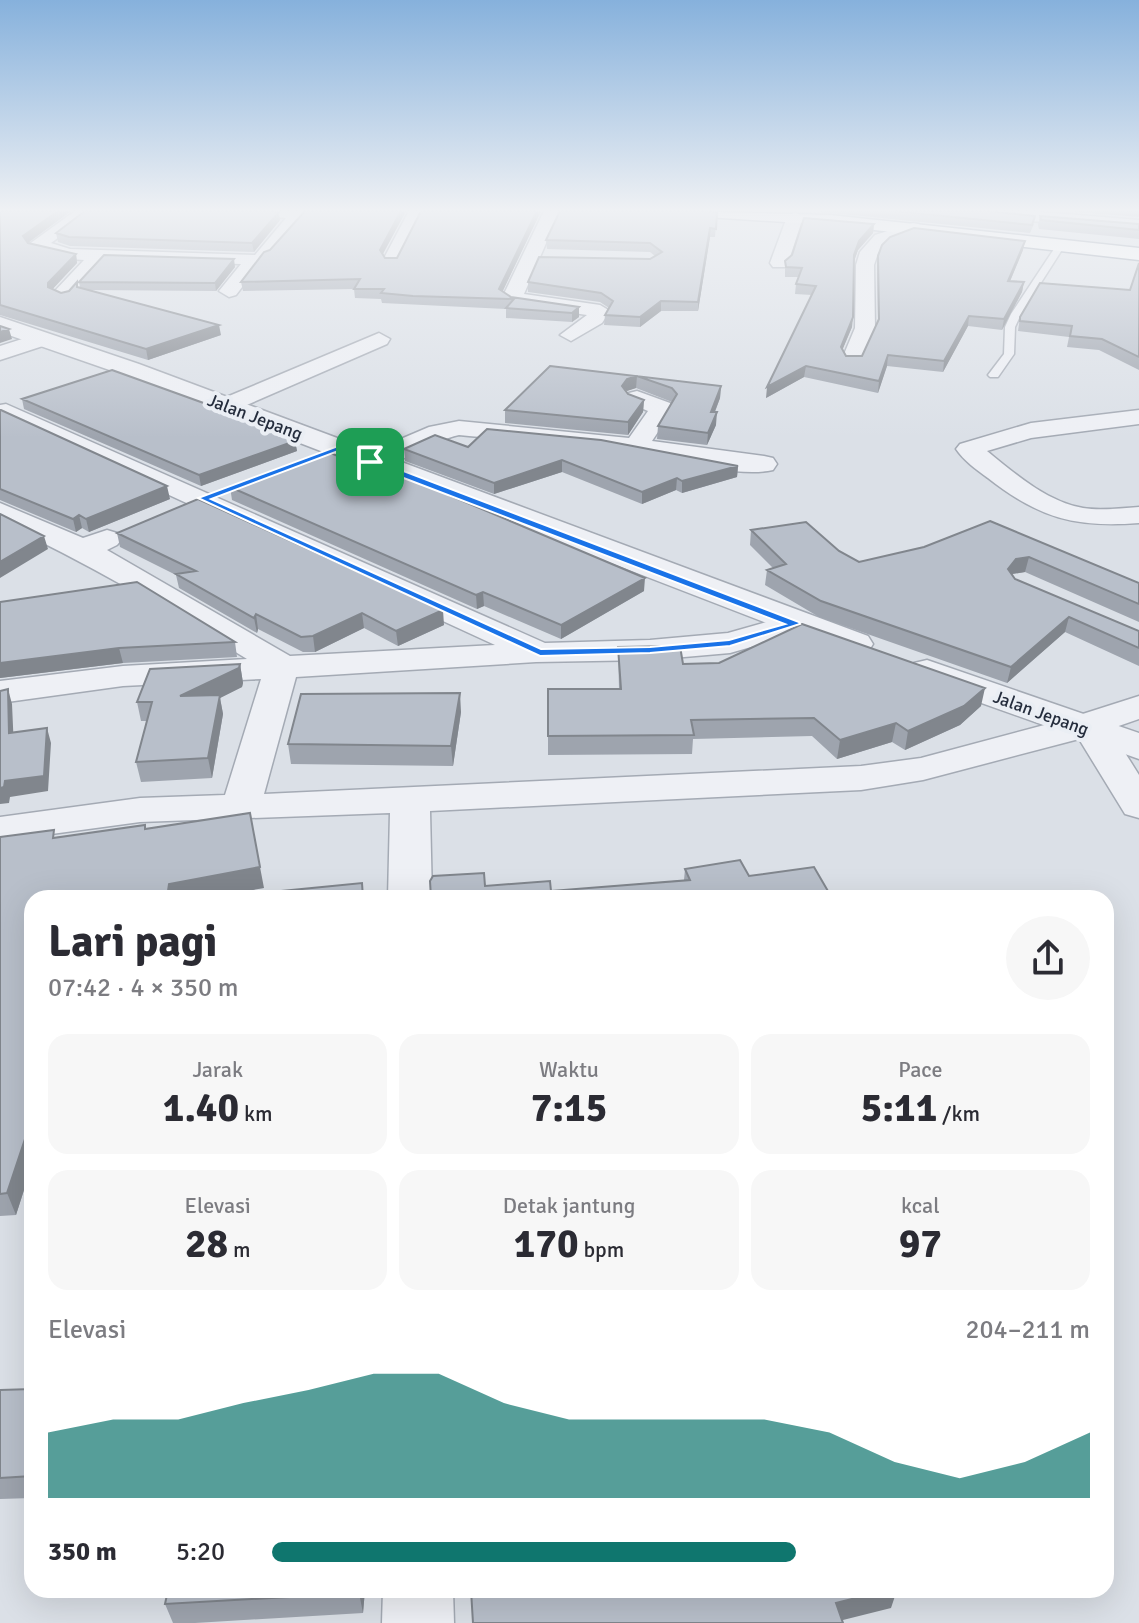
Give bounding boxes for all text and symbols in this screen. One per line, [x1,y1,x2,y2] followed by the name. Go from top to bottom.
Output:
[204,389,306,445] street label: Jalan Jepang
[336,428,404,496] pin
[348,440,392,484] icon: arrive
[990,686,1092,740] street label: Jalan Jepang
[48,915,217,969] text: Lari pagi
[1006,916,1090,1000] button: share
[48,972,239,1004] text: 07:42 · 4 × 350 m
[192,1056,243,1083] text: Jarak
[539,1056,599,1083] text: Waktu
[898,1056,942,1083] text: Pace
[163,1083,239,1133] text: 1.40
[531,1083,607,1133] text: 7:15
[861,1083,937,1133] text: 5:11
[239,1100,273,1127] text: km
[937,1100,980,1127] text: /km
[185,1192,251,1219] text: Elevasi
[503,1192,635,1219] text: Detak jantung
[901,1192,940,1219] text: kcal
[185,1219,228,1269] text: 28
[514,1219,579,1269] text: 170
[899,1219,942,1269] text: 97
[228,1236,250,1263] text: m
[579,1236,624,1263] text: bpm
[48,1314,126,1346] text: Elevasi
[966,1314,1090,1346] text: 204–211 m
[48,1536,117,1568] text: 350 m
[176,1536,225,1568] text: 5:20

